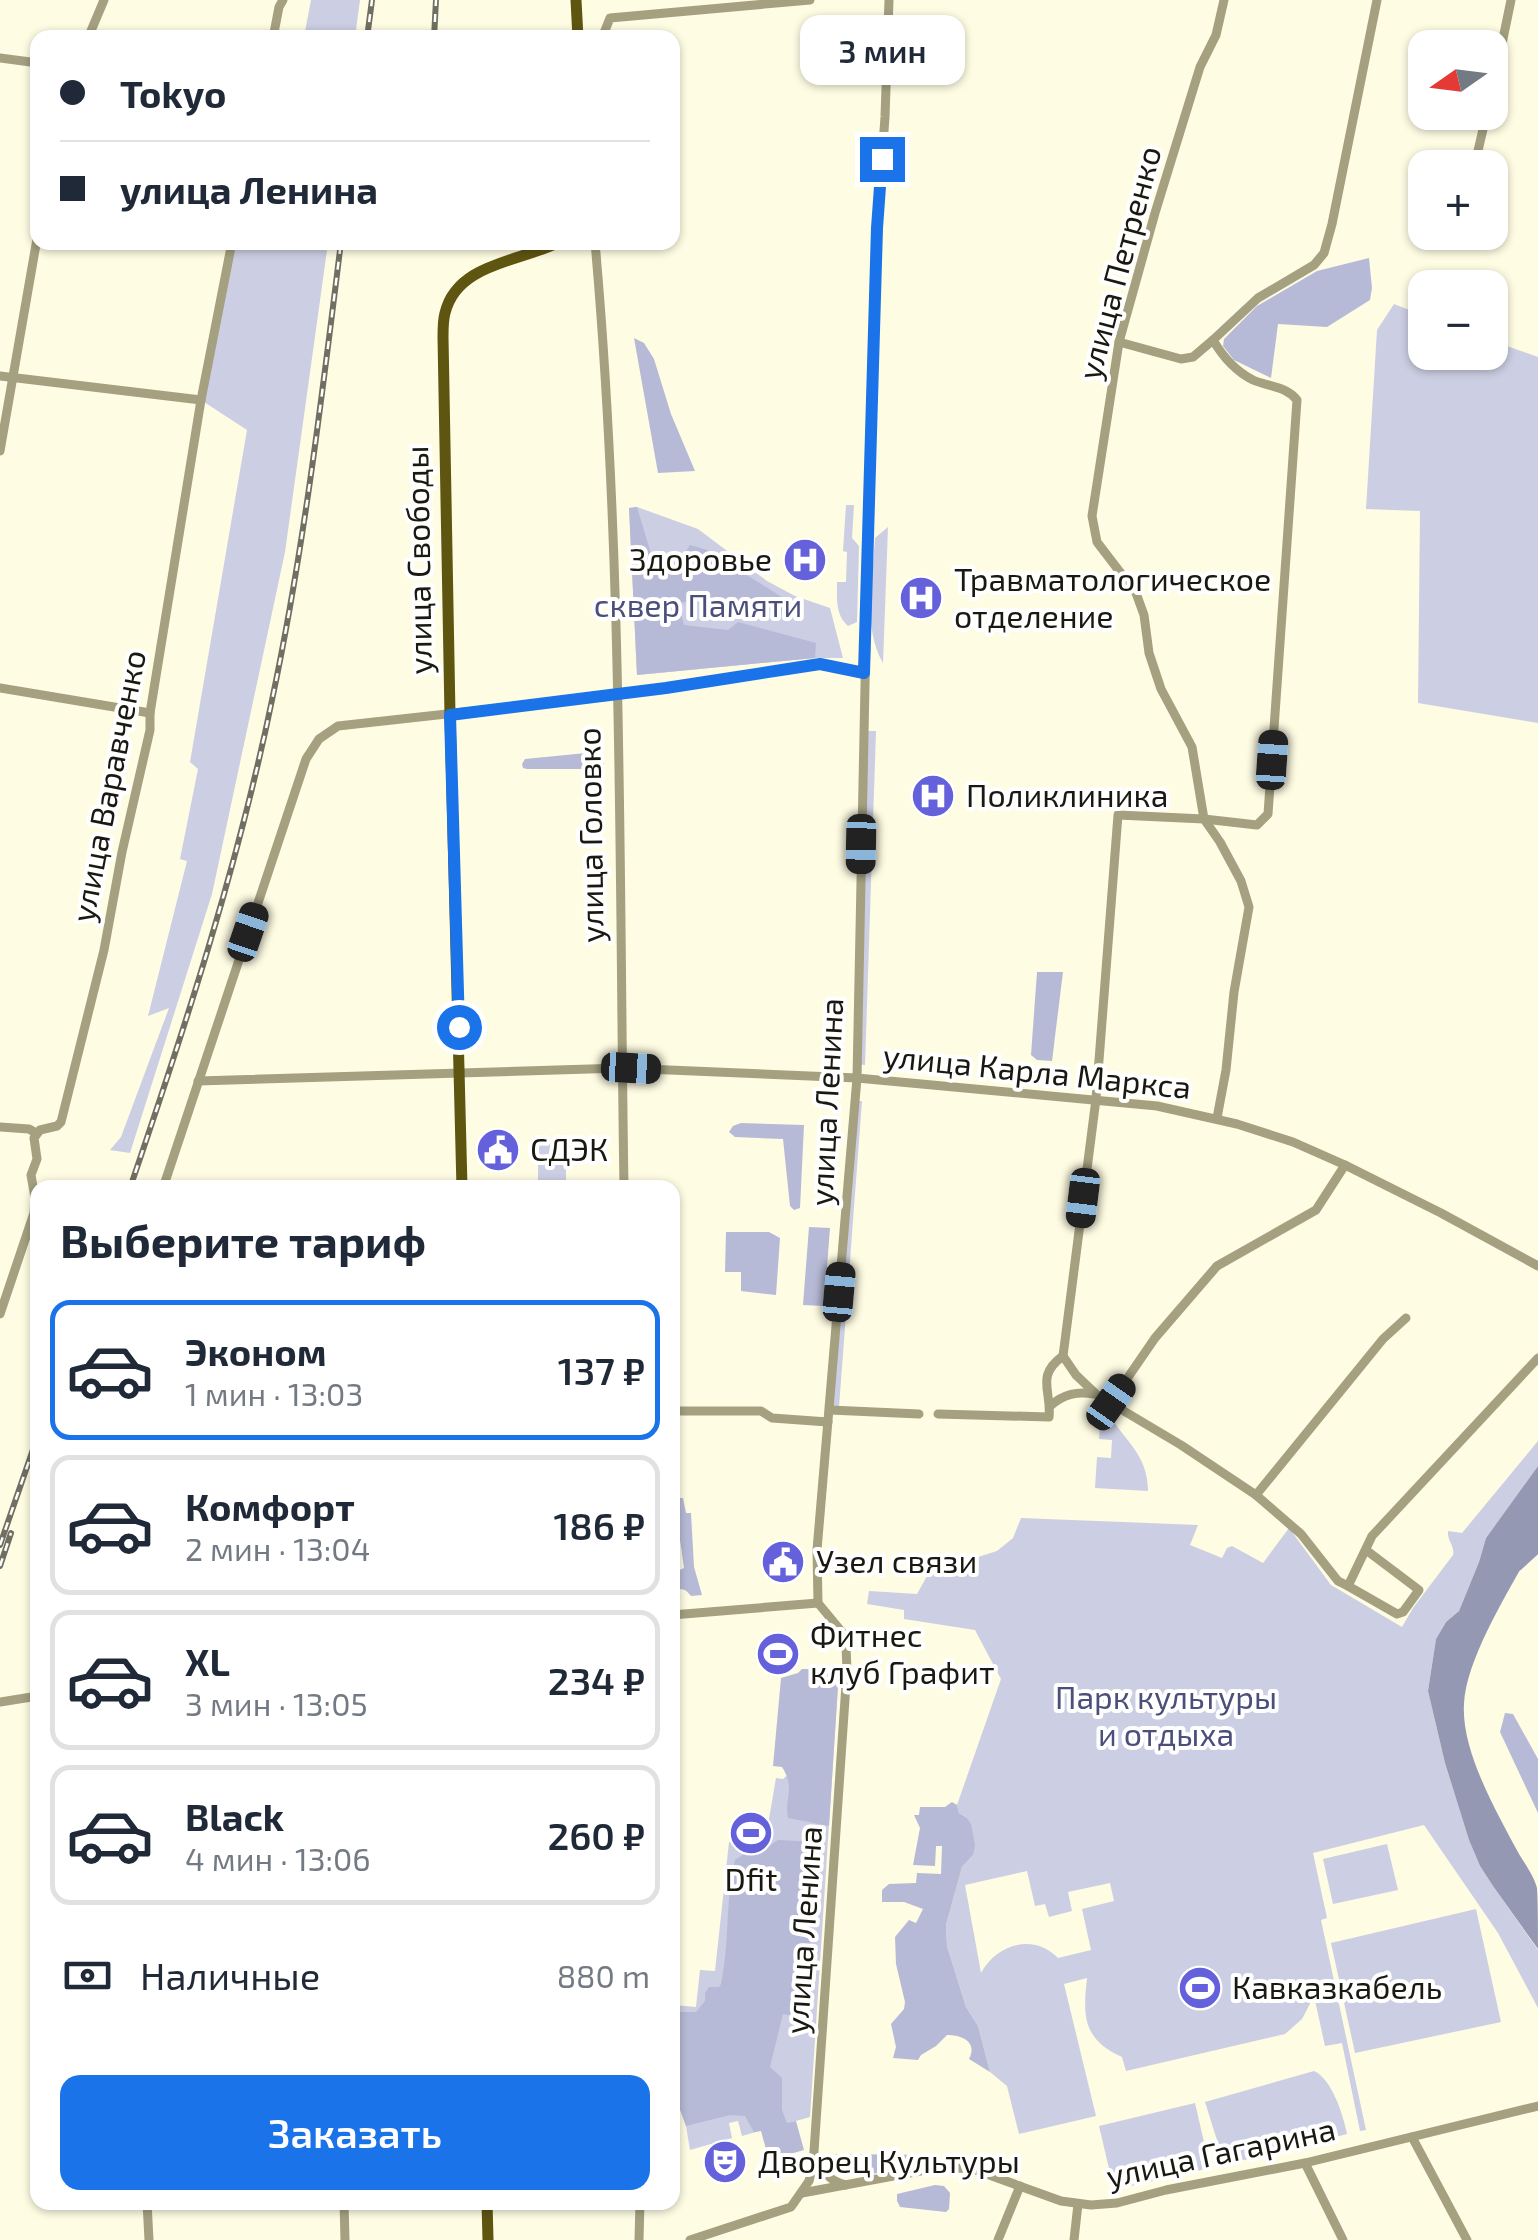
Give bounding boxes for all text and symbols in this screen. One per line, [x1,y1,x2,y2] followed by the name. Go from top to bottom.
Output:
[800,14,964,84] callout: 3 мин
[1408,30,1508,130] north arrow
[1408,30,1508,370] map controls
[839,31,926,69] text: 3 мин
[120,70,226,116] text: Tokyo
[860,137,905,182] route end
[1069,142,1168,384] street label: улица Петренко
[1408,150,1508,250] button: +
[120,166,378,212] text: улица Ленина
[1408,270,1508,370] button: −
[396,445,439,675] street label: улица Свободы
[782,537,828,583] hospital icon: Здоровье
[629,539,772,577] place label: Здоровье
[954,559,1271,634] place label: Травматологическое отделение
[898,575,944,621] hospital icon: Травматологическое отделение
[594,585,802,623] park label: сквер Памяти
[62,646,153,925] street label: улица Варавченко
[568,727,611,943] street label: улица Головко
[1255,729,1289,791] car
[910,773,956,819] hospital icon: Поликлиника
[966,775,1168,813] place label: Поликлиника
[845,814,877,874] car
[224,899,272,965] car
[801,997,850,1207] street label: улица Ленина
[437,1005,482,1050] route start
[881,1035,1193,1106] street label: улица Карла Маркса
[600,1051,662,1085] car
[475,1127,521,1173] public building icon: СДЭК
[530,1129,608,1167] place label: СДЭК
[1064,1166,1102,1230] car
[60,1213,426,1267] text: Выберите тариф
[821,1261,857,1323] car
[65,1325,155,1415] icon: car
[185,1328,327,1374] text: Эконом
[558,1347,645,1393] text: 137 ₽
[1082,1369,1140,1435] car
[185,1374,363,1412] text: 1 мин · 13:03
[65,1480,155,1570] icon: car
[185,1483,355,1529] text: Комфорт
[553,1502,645,1548] text: 186 ₽
[185,1529,370,1567] text: 2 мин · 13:04
[760,1539,806,1585] public building icon: Узел связи
[816,1541,977,1579] place label: Узел связи
[810,1615,995,1691] place label: Фитнес клуб Графит
[755,1631,801,1677] sports icon: Фитнес клуб Графит
[65,1635,155,1725] icon: car
[185,1638,230,1684] text: XL
[548,1657,645,1703] text: 234 ₽
[1055,1677,1277,1752] park label: Парк культуры и отдыха
[185,1684,368,1722] text: 3 мин · 13:05
[65,1790,155,1880] icon: car
[185,1793,284,1839] text: Black
[728,1810,774,1856] sports icon: Dfit
[547,1812,645,1858] text: 260 ₽
[776,1825,829,2035] street label: улица Ленина
[185,1839,371,1877] text: 4 мин · 13:06
[725,1859,777,1897] place label: Dfit
[60,1948,115,2003] icon: cash
[140,1952,320,1998] text: Наличные
[557,1956,650,1994] text: 880 m
[1177,1965,1223,2011] sports icon: Кавказкабель
[1232,1967,1442,2005] place label: Кавказкабель
[60,2075,650,2190] button: Заказать
[1103,2108,1339,2195] street label: улица Гагарина
[702,2139,748,2185] theatre icon: Дворец Культуры
[758,2141,1020,2180] place label: Дворец Культуры

